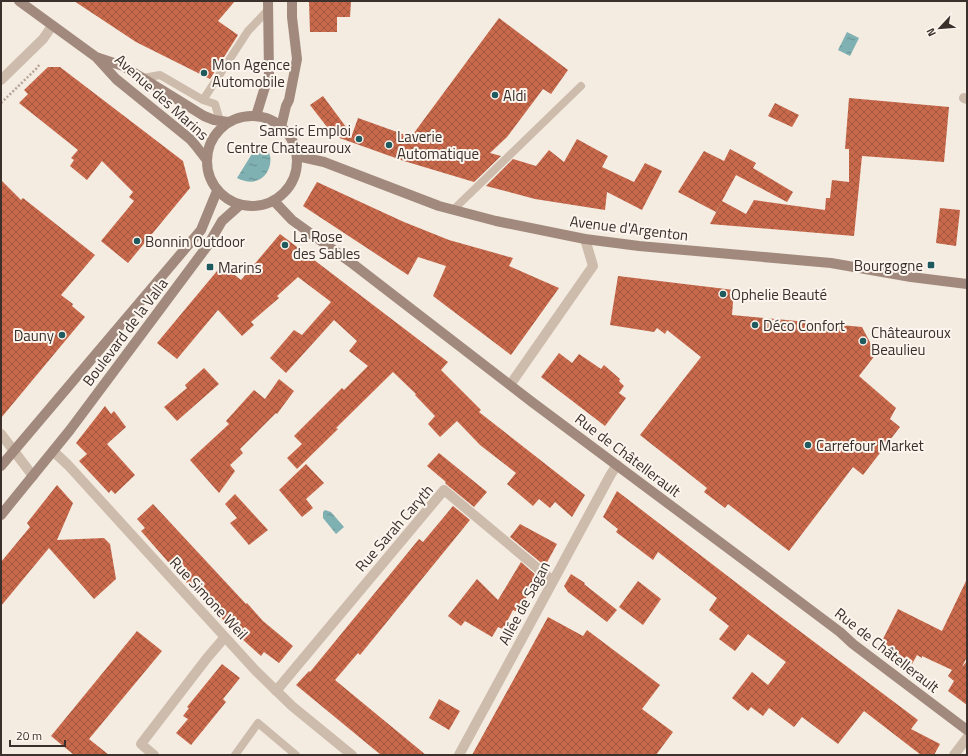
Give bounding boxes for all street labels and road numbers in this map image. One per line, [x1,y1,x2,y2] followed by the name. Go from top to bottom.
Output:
[110,48,214,146] street label: Avenue des Marins
[568,209,690,247] street label: Avenue d'Argenton
[77,273,174,391] street label: Boulevard de la Valla
[570,408,686,503] street label: Rue de Châtellerault
[350,479,438,577] street label: Rue Sarah Caryth
[164,551,254,645] street label: Rue Simone Weil
[492,557,556,649] street label: Allée de Sagan
[830,602,945,699] street label: Rue de Châtellerault

